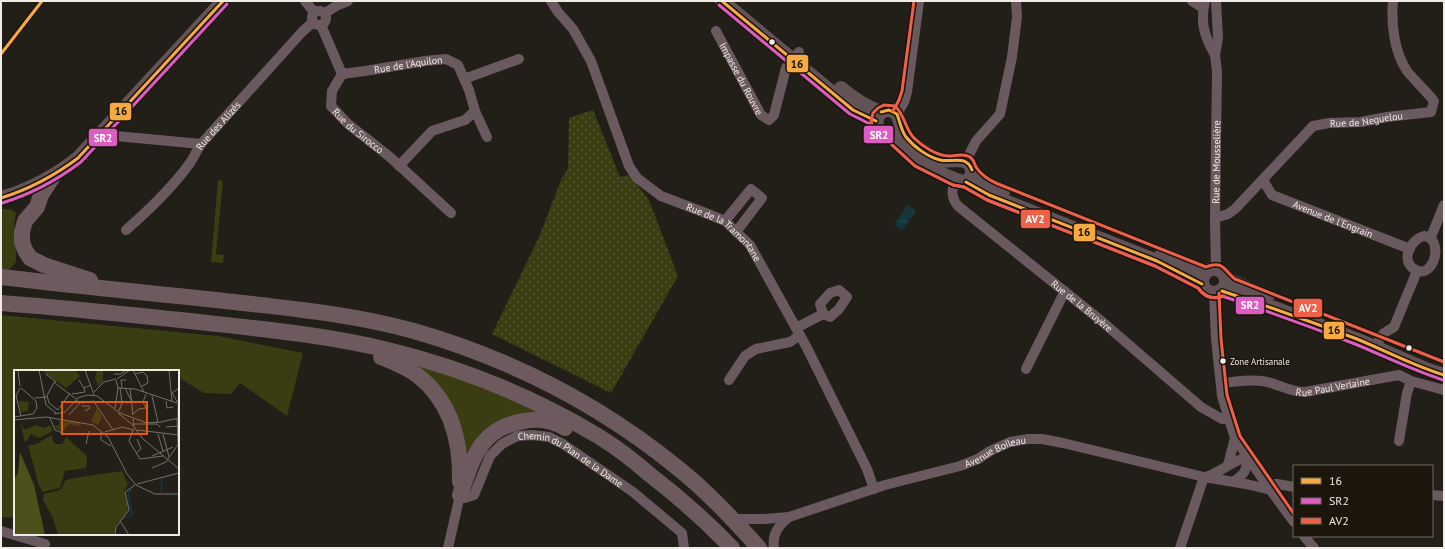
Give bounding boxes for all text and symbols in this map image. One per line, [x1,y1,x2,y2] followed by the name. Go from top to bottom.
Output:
[767,37,777,47] unlabelled marker
[716,40,766,117] street label: Impasse du Rouvre
[373,53,443,76] street label: Rue de l'Aquilon
[786,54,809,73] line badge: 16
[791,57,803,71] text: 16
[193,99,244,152] street label: Rue des Alizés
[109,102,132,121] line badge: 16
[115,104,127,118] text: 16
[330,106,386,157] street label: Rue du Sirocco
[1330,109,1404,130] street label: Rue de Neguelou
[1209,120,1223,204] street label: Rue de Mousselière
[863,125,894,144] line badge: SR2
[88,128,118,147] line badge: SR2
[870,128,888,142] text: SR2
[94,131,112,145] text: SR2
[1291,198,1375,241] street label: Avenue de l'Engrain
[685,200,764,264] street label: Rue de la Tramontane
[1020,209,1051,229] line badge: AV2
[1026,212,1044,226] text: AV2
[1073,223,1096,242] line badge: 16
[1078,225,1090,239] text: 16
[1048,277,1115,335] street label: Rue de la Bruyère
[1235,296,1265,315] line badge: SR2
[1241,298,1259,312] text: SR2
[1293,298,1323,318] line badge: AV2
[1299,301,1317,315] text: AV2
[1323,321,1345,340] line badge: 16
[1328,323,1340,337] text: 16
[1404,343,1414,353] unlabelled marker
[1218,356,1228,366] marker: Zone Artisanale
[1230,356,1290,367] place label: Zone Artisanale
[14,370,179,535] inset map
[1295,374,1371,399] street label: Rue Paul Verlaine
[517,429,626,490] street label: Chemin du Plan de la Dame
[963,433,1027,471] street label: Avenue Boileau
[1293,465,1433,537] legend
[1329,473,1342,488] text: 16
[1329,493,1349,508] text: SR2
[1329,513,1349,528] text: AV2

